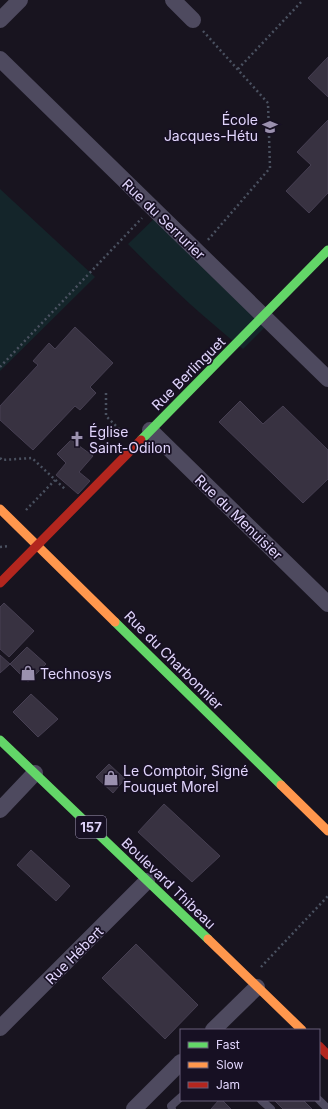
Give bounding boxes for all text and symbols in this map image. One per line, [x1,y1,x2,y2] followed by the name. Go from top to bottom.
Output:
[164,111,258,144] place label: École Jacques-Hétu
[261,118,279,136] school or university icon: École Jacques-Hétu
[119,175,209,263] street label: Rue du Serrurier
[148,332,229,413] street label: Rue Berlinguet
[89,423,171,456] place label: Église Saint-Odilon
[68,430,86,448] church icon: Église Saint-Odilon
[192,471,286,563] street label: Rue du Menuisier
[121,607,227,713] street label: Rue du Charbonnier
[19,664,37,682] shop icon: Technosys
[40,665,112,682] place label: Technosys
[123,762,248,795] place label: Le Comptoir, Signé Fouquet Morel
[102,769,120,787] shop icon: Le Comptoir, Signé Fouquet Morel
[76,816,106,838] road number: 157
[118,834,220,932] street label: Boulevard Thibeau
[42,922,107,987] street label: Rue Hébert
[180,1029,320,1101] legend
[216,1037,240,1052] text: Fast
[216,1057,244,1072] text: Slow
[216,1077,240,1092] text: Jam

